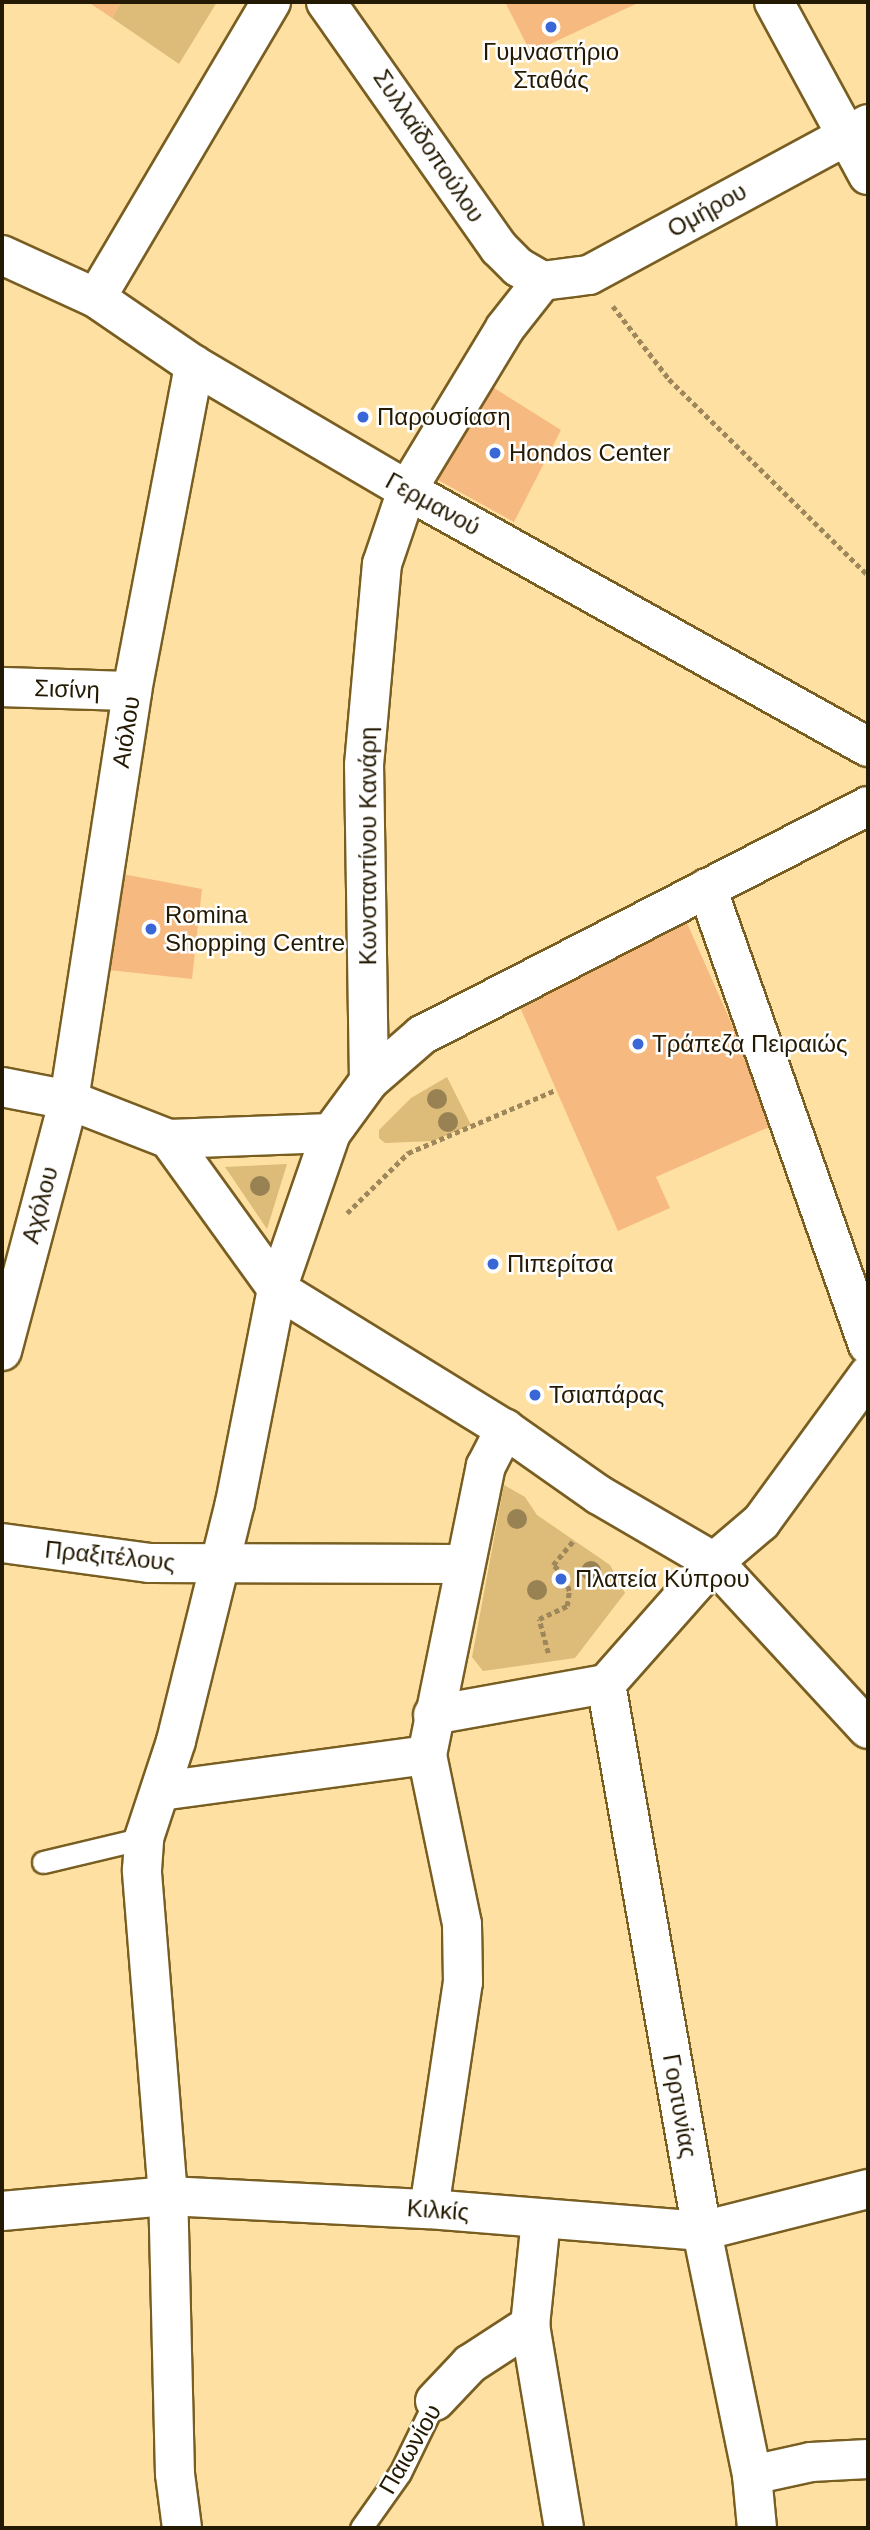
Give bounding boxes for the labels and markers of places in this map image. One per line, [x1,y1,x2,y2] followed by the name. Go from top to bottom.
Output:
[543,19,559,35] marker: Γυμναστήριο Σταθάς
[483,38,619,94] place label: Γυμναστήριο Σταθάς
[377,403,511,431] place label: Παρουσίαση
[355,409,371,425] marker: Παρουσίαση
[509,439,670,467] place label: Hondos Center
[487,445,503,461] marker: Hondos Center
[165,901,345,957] place label: Romina Shopping Centre
[143,921,159,937] marker: Romina Shopping Centre
[652,1030,847,1058] place label: Τράπεζα Πειραιώς
[630,1036,646,1052] marker: Τράπεζα Πειραιώς
[507,1250,614,1278] place label: Πιπερίτσα
[485,1256,501,1272] marker: Πιπερίτσα
[549,1381,664,1409] place label: Τσιαπάρας
[527,1387,543,1403] marker: Τσιαπάρας
[575,1565,750,1593] place label: Πλατεία Κύπρου
[553,1571,569,1587] marker: Πλατεία Κύπρου

